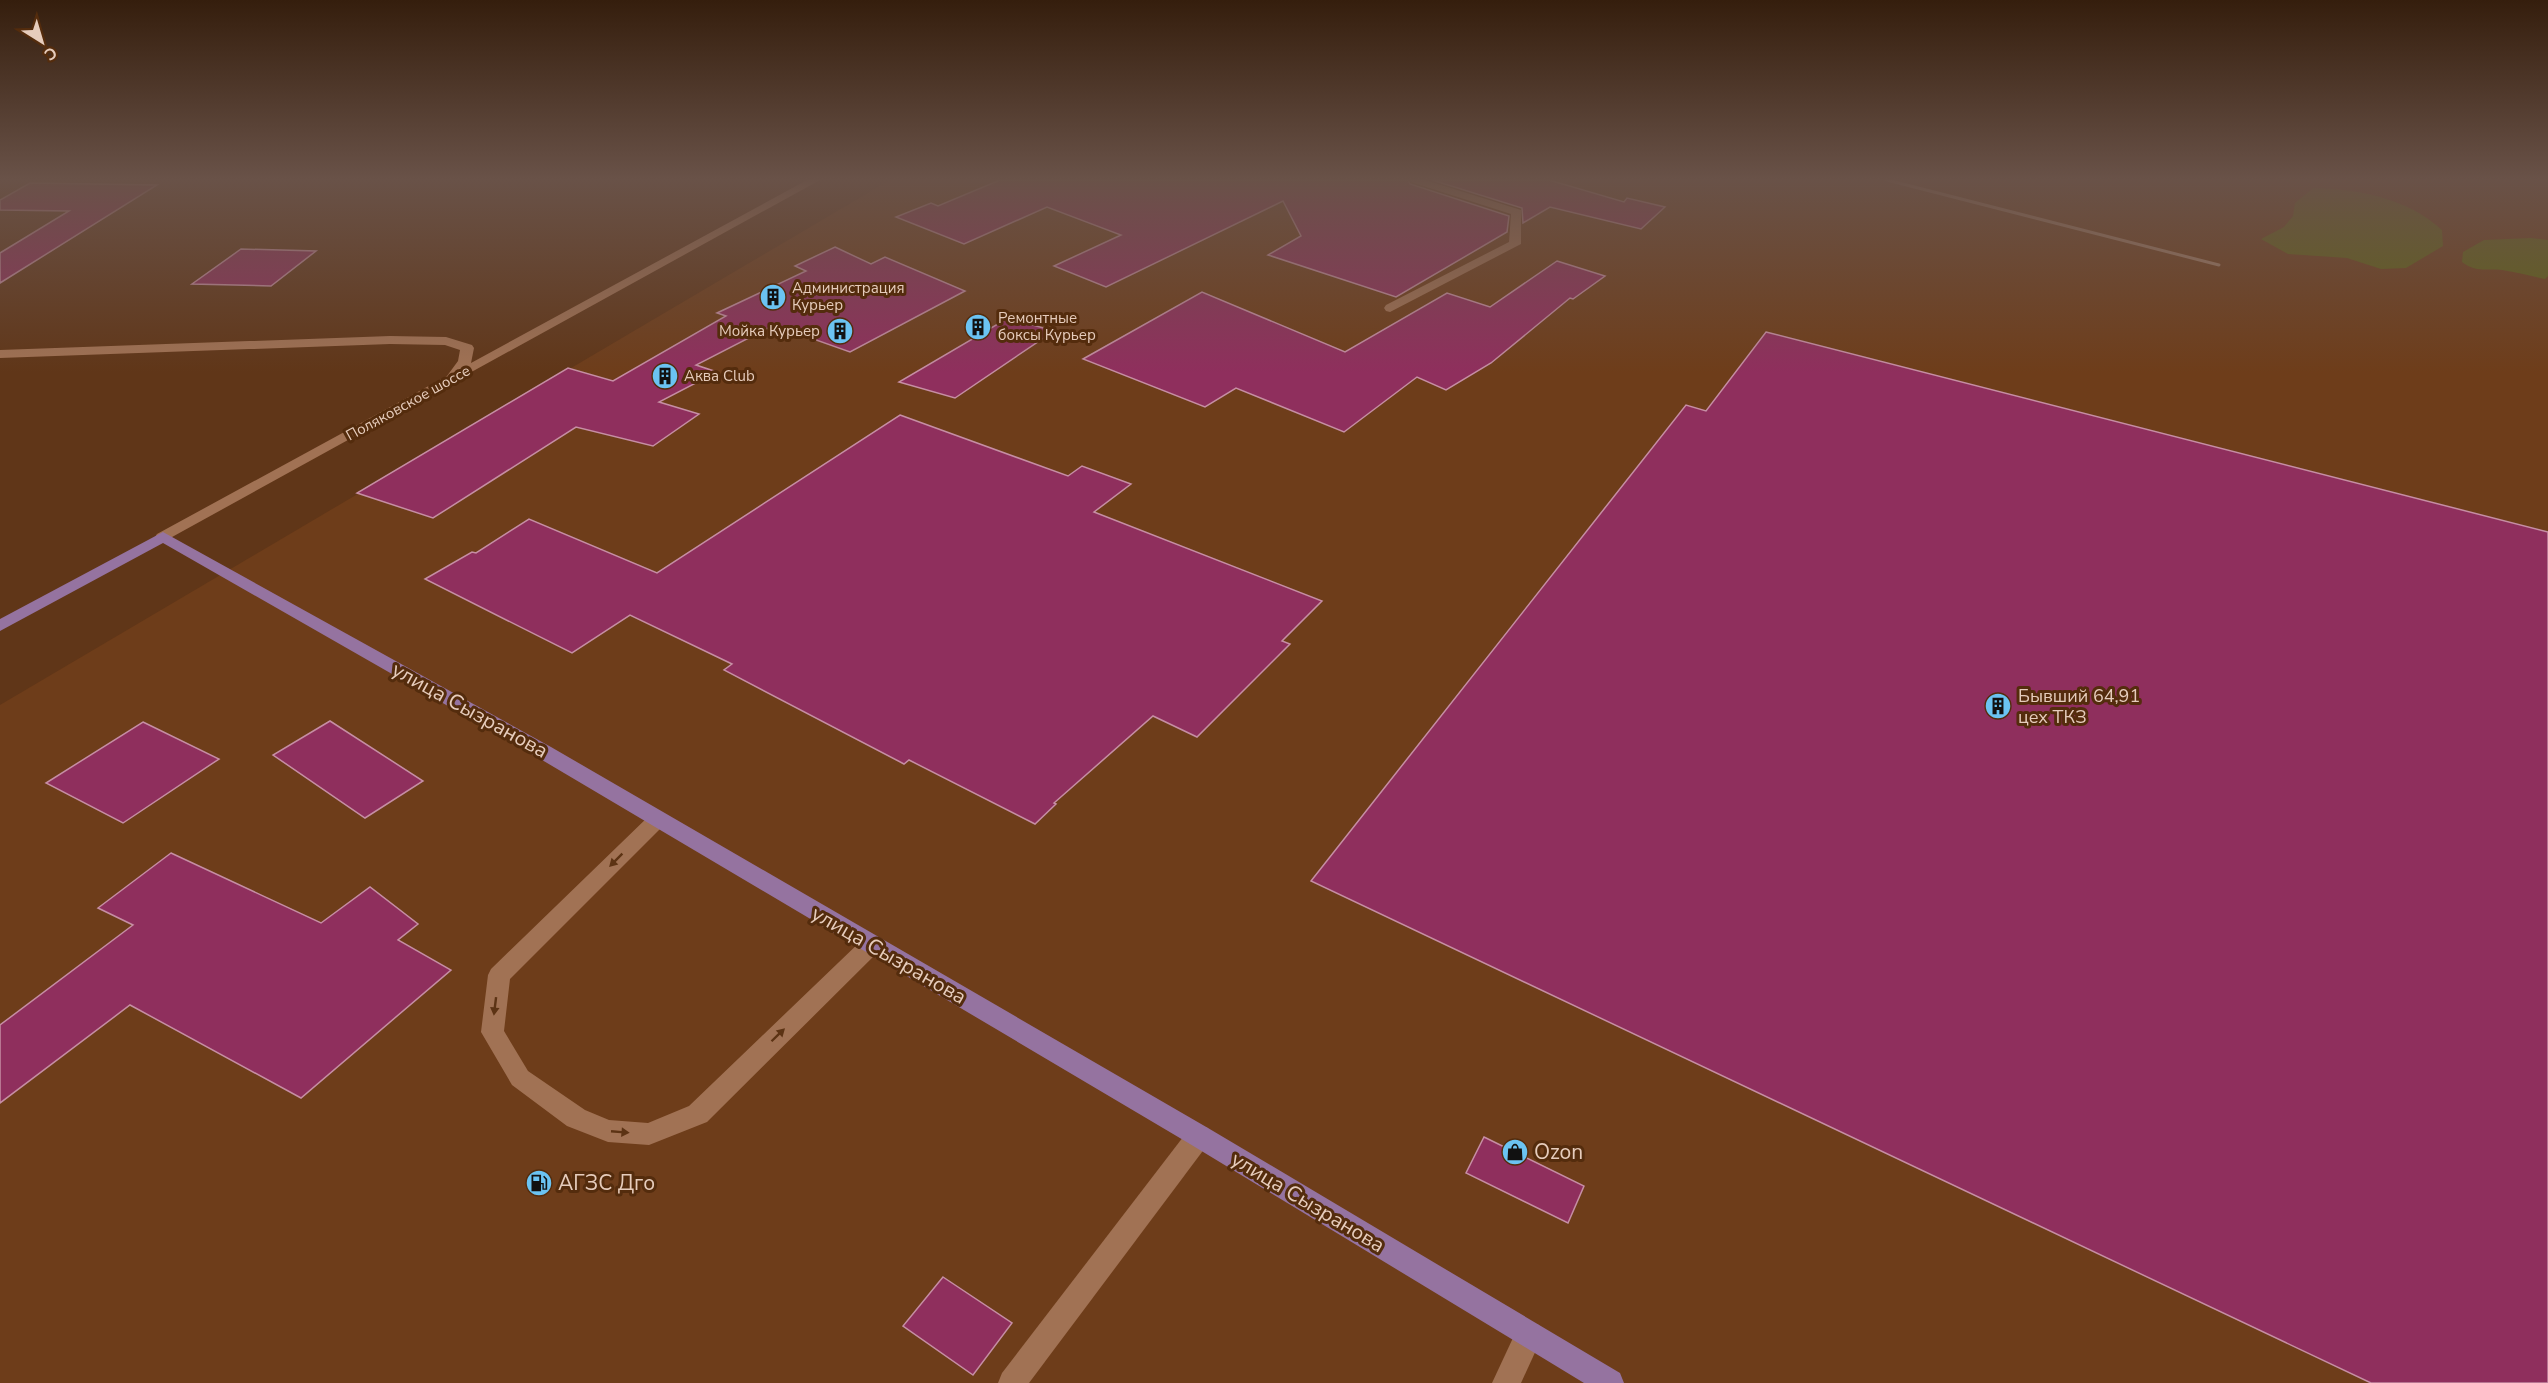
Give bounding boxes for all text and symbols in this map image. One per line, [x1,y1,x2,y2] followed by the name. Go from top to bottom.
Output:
[12,12,72,72] north arrow
[39,41,61,65] text: С
[792,278,905,315] place label: Администрация Курьер
[758,282,788,312] building icon: Администрация Курьер
[998,308,1096,345] place label: Ремонтные боксы Курьер
[963,312,993,342] building icon: Ремонтные боксы Курьер
[825,316,855,346] building icon: Мойка Курьер
[719,321,820,341] place label: Мойка Курьер
[342,361,474,445] street label: Поляковское шоссе
[650,361,680,391] building icon: Аква Club
[684,366,755,386] place label: Аква Club
[387,655,553,765] street label: улица Сызранова
[2018,684,2140,729] place label: Бывший 64,91 цех ТКЗ
[1983,691,2013,721] building icon: Бывший 64,91 цех ТКЗ
[610,853,624,867] one-way arrow
[806,899,972,1011] street label: улица Сызранова
[491,996,500,1015] one-way arrow
[771,1029,785,1043] one-way arrow
[610,1127,629,1137] one-way arrow
[1500,1137,1530,1167] shop icon: Ozon
[1534,1138,1583,1166] place label: Ozon
[1226,1145,1390,1259] street label: улица Сызранова
[524,1168,554,1198] fuel station icon: АГЗС Дго
[558,1169,655,1197] place label: АГЗС Дго

